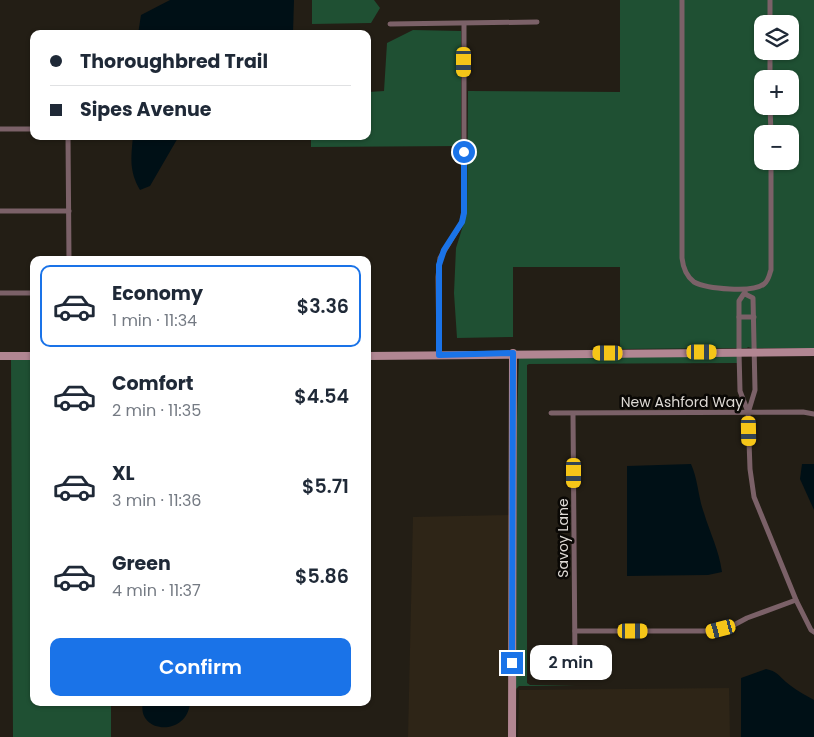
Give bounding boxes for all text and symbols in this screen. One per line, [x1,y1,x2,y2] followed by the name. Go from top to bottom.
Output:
[754,15,799,170] map controls
[754,15,799,60] button: layers
[456,47,471,77] car
[80,48,268,75] text: Thoroughbred Trail
[754,70,799,115] button: +
[80,96,211,123] text: Sipes Avenue
[754,125,799,170] button: −
[453,141,475,163] route start
[112,280,203,307] text: Economy
[52,284,97,329] icon: car
[297,293,349,320] text: $3.36
[112,309,197,332] text: 1 min · 11:34
[687,345,717,360] car
[593,346,623,361] car
[112,370,194,397] text: Comfort
[52,374,97,419] icon: car
[294,383,349,410] text: $4.54
[621,392,743,412] street label: New Ashford Way
[112,399,201,422] text: 2 min · 11:35
[741,416,756,446] car
[566,458,581,488] car
[112,460,135,487] text: XL
[52,464,97,509] icon: car
[302,473,349,500] text: $5.71
[112,489,202,512] text: 3 min · 11:36
[553,498,573,578] street label: Savoy Lane
[112,550,171,577] text: Green
[52,554,97,599] icon: car
[295,563,349,590] text: $5.86
[112,579,201,602] text: 4 min · 11:37
[704,618,737,640] car
[618,624,648,639] car
[50,638,351,696] button: Confirm
[530,646,612,680] callout: 2 min
[549,651,593,674] text: 2 min
[501,652,523,674] route end

